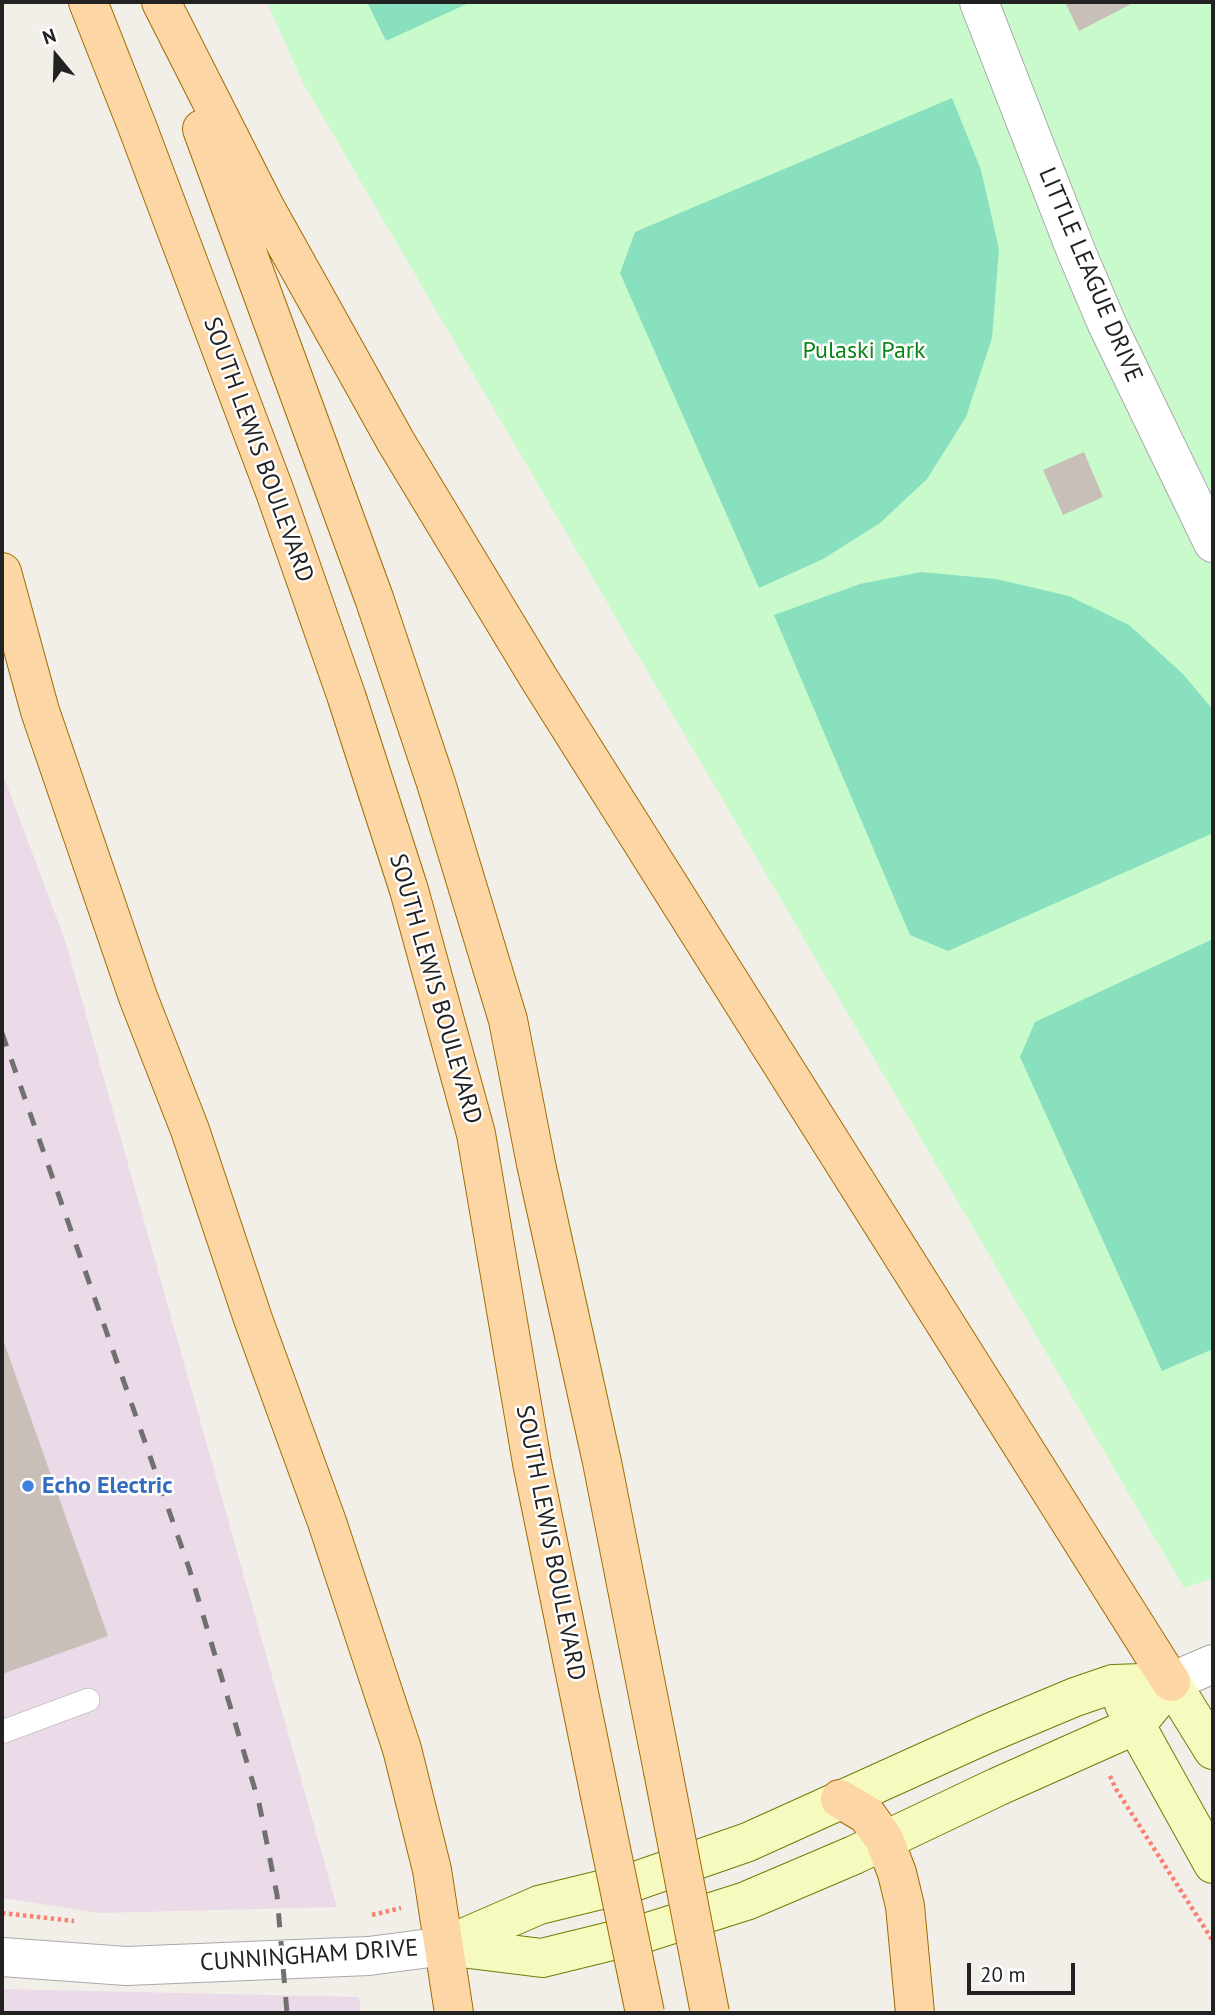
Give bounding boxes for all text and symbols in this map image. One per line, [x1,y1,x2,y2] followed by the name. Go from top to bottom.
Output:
[21,21,91,91] north arrow
[39,23,59,50] text: N
[1032,164,1148,386] street label: LITTLE LEAGUE DRIVE
[197,314,319,586] street label: SOUTH LEWIS BOULEVARD
[803,337,925,365] park label: Pulaski Park
[383,851,487,1127] street label: SOUTH LEWIS BOULEVARD
[509,1403,591,1683] street label: SOUTH LEWIS BOULEVARD
[42,1472,173,1500] place label: Echo Electric
[20,1478,36,1494] marker: Echo Electric
[199,1934,419,1978] street label: CUNNINGHAM DRIVE
[970,1948,1078,1992] scale bar
[980,1961,1026,1988] text: 20 m

